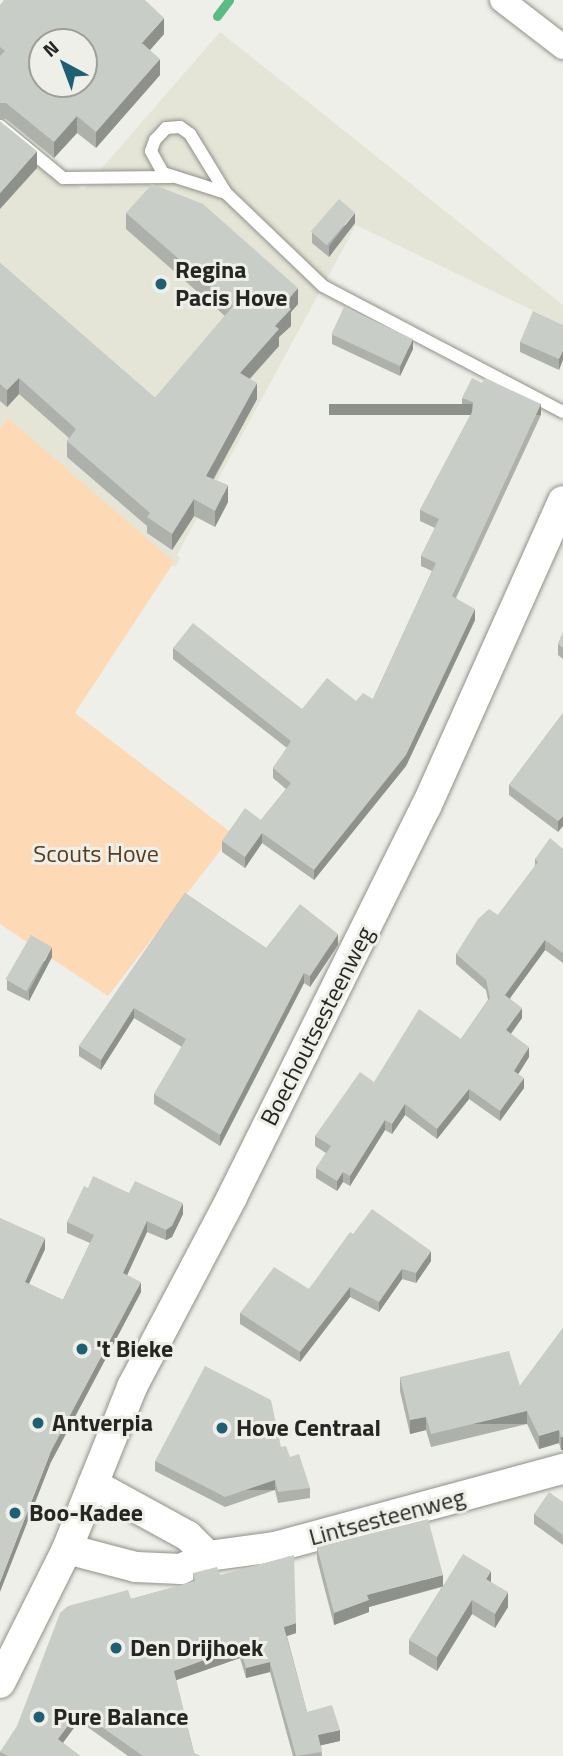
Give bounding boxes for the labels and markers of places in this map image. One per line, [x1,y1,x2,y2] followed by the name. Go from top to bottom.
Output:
[175,256,288,312] place label: Regina Pacis Hove
[153,276,169,292] marker: Regina Pacis Hove
[96,1335,173,1363] place label: 't Bieke
[74,1341,90,1357] marker: 't Bieke
[52,1409,153,1437] place label: Antverpia
[236,1414,381,1442] place label: Hove Centraal
[30,1415,46,1431] marker: Antverpia
[214,1420,230,1436] marker: Hove Centraal
[29,1499,143,1527] place label: Boo-Kadee
[7,1505,23,1521] marker: Boo-Kadee
[130,1634,263,1662] place label: Den Drijhoek
[108,1640,124,1656] marker: Den Drijhoek
[53,1703,189,1731] place label: Pure Balance
[31,1709,47,1725] marker: Pure Balance

